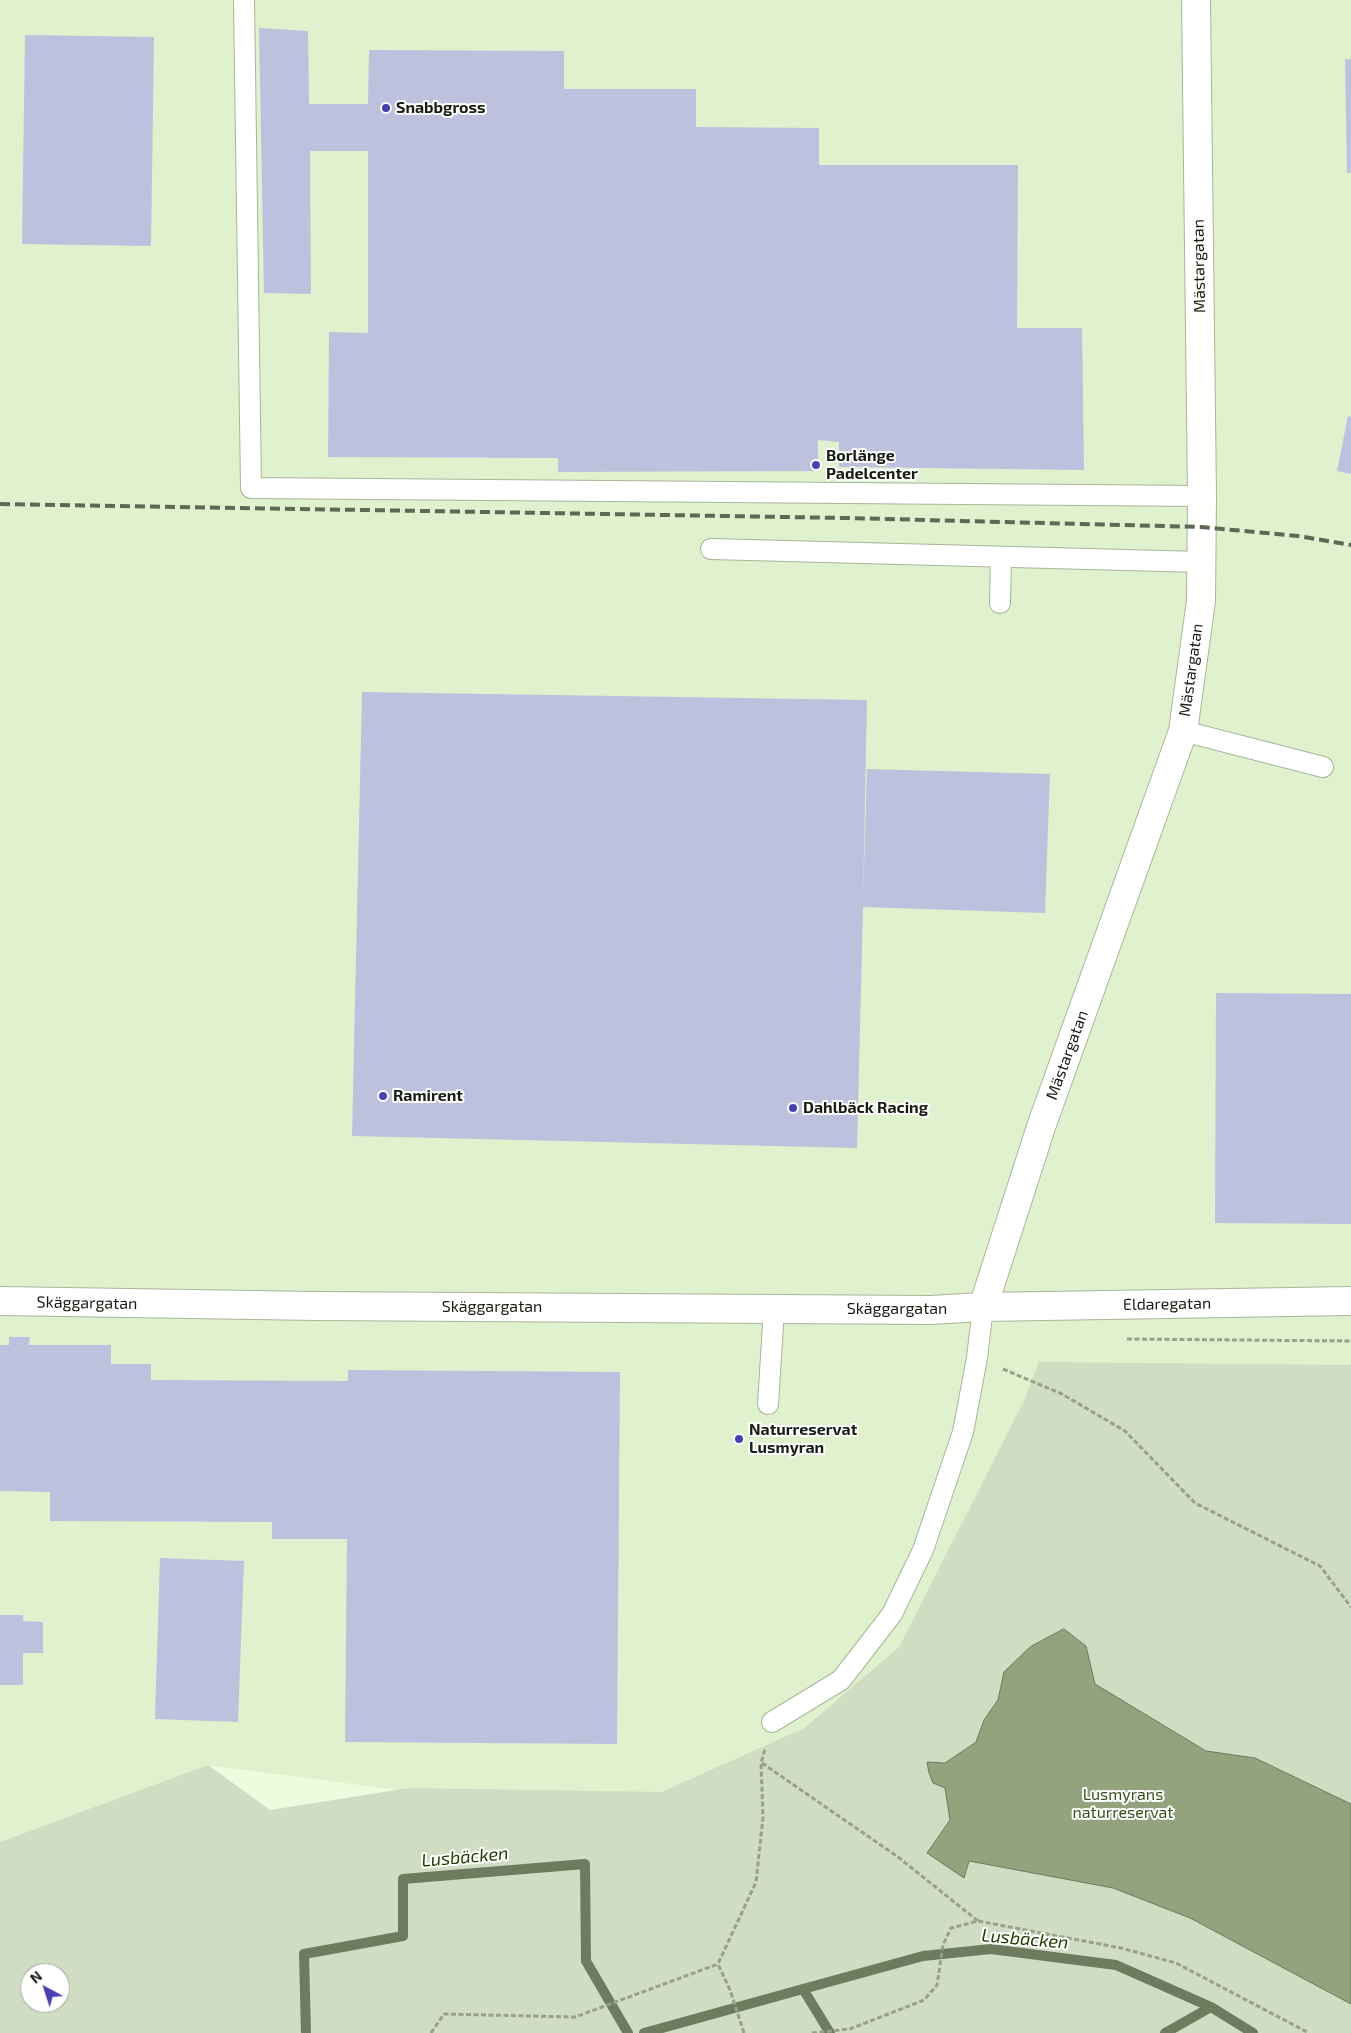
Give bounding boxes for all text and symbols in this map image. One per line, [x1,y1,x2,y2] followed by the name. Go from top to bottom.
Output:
[396,98,486,118] place label: Snabbgross
[380,102,392,114] marker: Snabbgross
[1189,219,1209,313] street label: Mästargatan
[826,446,918,484] place label: Borlänge Padelcenter
[810,459,822,471] marker: Borlänge Padelcenter
[1175,622,1207,718] street label: Mästargatan
[1042,1008,1092,1102] street label: Mästargatan
[393,1086,463,1106] place label: Ramirent
[377,1090,389,1102] marker: Ramirent
[803,1098,928,1118] place label: Dahlbäck Racing
[787,1102,799,1114] marker: Dahlbäck Racing
[37,1293,137,1313] street label: Skäggargatan
[1123,1294,1211,1314] street label: Eldaregatan
[442,1297,542,1317] street label: Skäggargatan
[847,1299,947,1319] street label: Skäggargatan
[749,1420,857,1458] place label: Naturreservat Lusmyran
[733,1433,745,1445] marker: Naturreservat Lusmyran
[1073,1785,1173,1823] park label: Lusmyrans naturreservat
[421,1842,509,1872] water label: Lusbäcken
[981,1924,1069,1954] water label: Lusbäcken
[20,1963,70,2013] north arrow
[26,1967,45,1987] text: N

